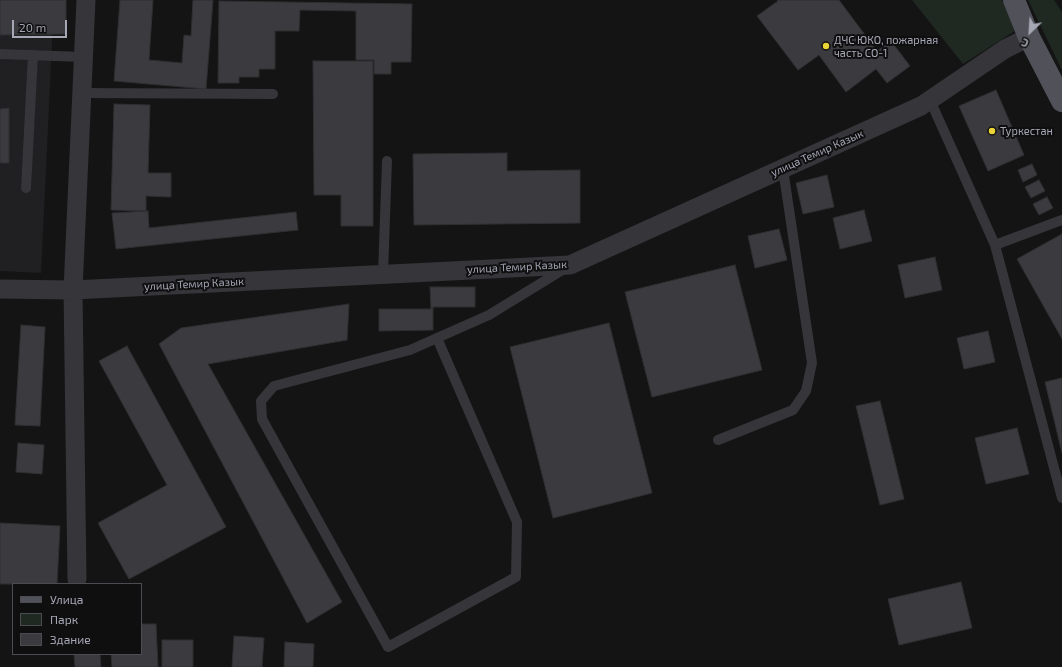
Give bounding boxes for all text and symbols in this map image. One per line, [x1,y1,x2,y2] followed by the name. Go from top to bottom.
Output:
[14,12,69,38] scale bar
[1010,12,1050,52] north arrow
[19,20,46,34] text: 20 m
[834,33,938,59] place label: ДЧС ЮКО, пожарная часть СО-1
[1019,36,1030,51] text: С
[821,41,831,51] marker: ДЧС ЮКО, пожарная часть СО-1
[1000,124,1053,138] place label: Туркестан
[987,126,997,136] marker: Туркестан
[769,127,865,179] street label: улица Темир Казык
[467,258,567,276] street label: улица Темир Казык
[144,275,244,293] street label: улица Темир Казык
[12,583,142,655] legend
[50,592,83,606] text: Улица
[50,612,78,626] text: Парк
[50,632,91,646] text: Здание

